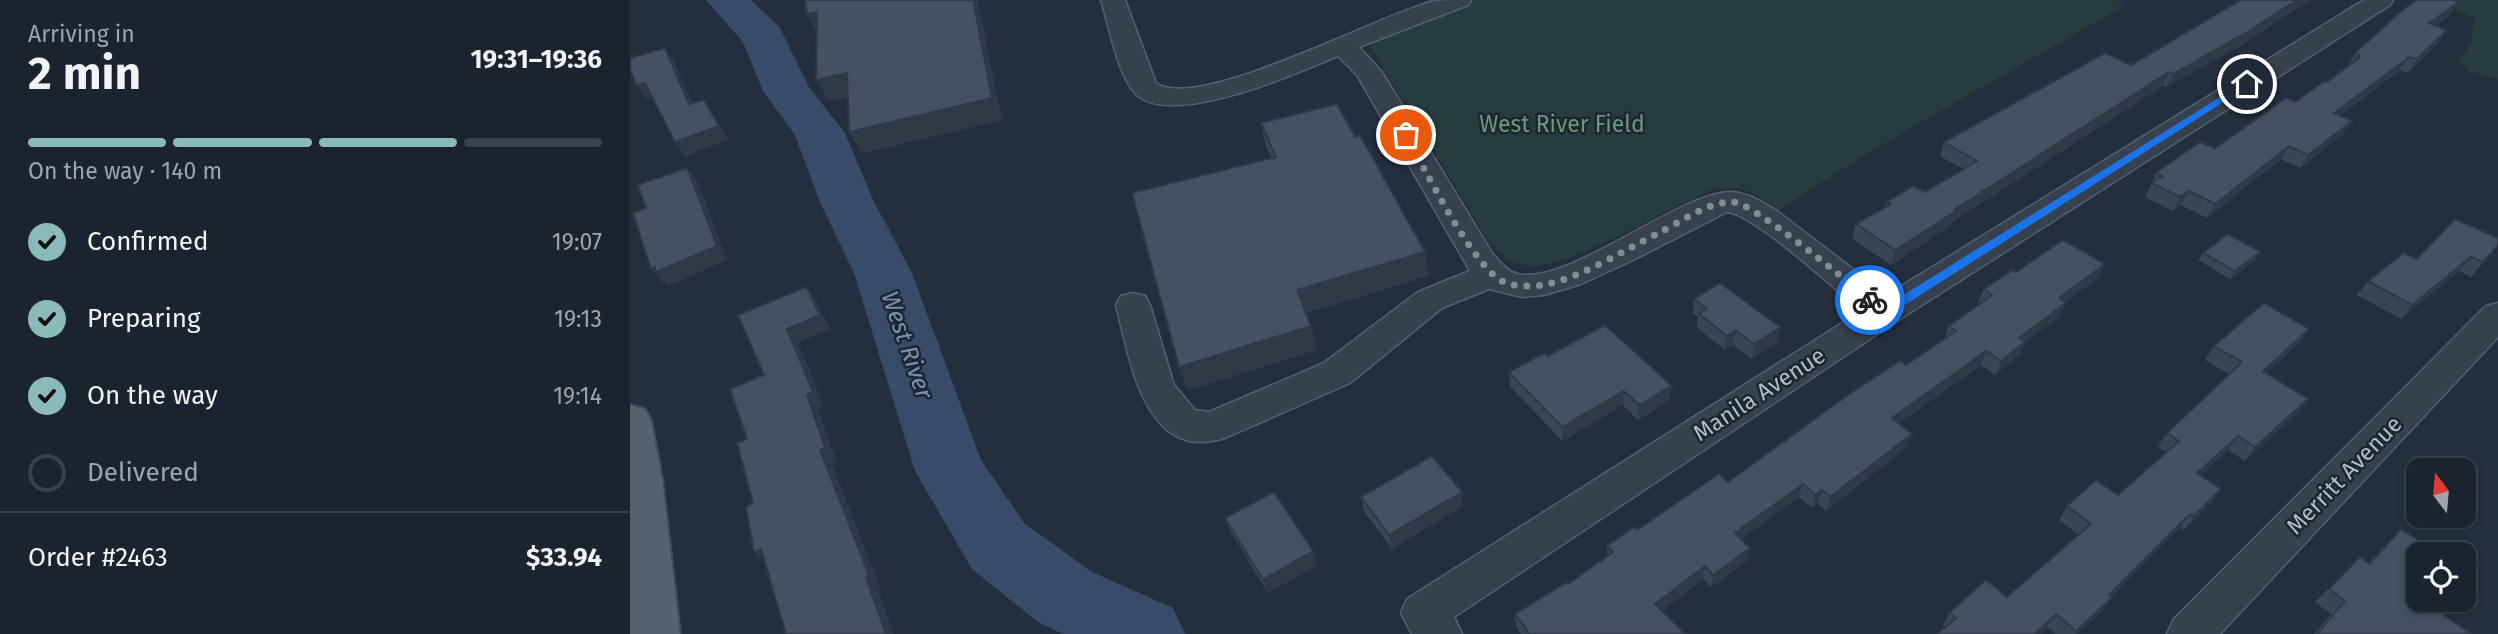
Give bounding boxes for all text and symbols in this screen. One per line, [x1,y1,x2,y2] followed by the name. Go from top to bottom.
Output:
[28,20,135,48] text: Arriving in
[471,44,602,75] text: 19:31–19:36
[28,46,141,101] text: 2 min
[2217,54,2277,114] pin
[2228,65,2266,103] icon: home
[1376,105,1436,165] pin
[1479,110,1645,138] park label: West River Field
[1387,116,1425,154] icon: bag
[28,157,222,185] text: On the way · 140 m
[28,223,66,261] icon: check
[87,226,208,257] text: Confirmed
[552,228,602,256] text: 19:07
[1835,265,1905,335] courier
[1851,281,1889,319] icon: bike
[876,288,939,403] water label: West River
[28,300,66,338] icon: check
[87,303,200,334] text: Preparing
[554,305,602,333] text: 19:13
[1688,341,1830,447] street label: Manila Avenue
[28,377,66,415] icon: check
[87,380,218,411] text: On the way
[553,382,602,410] text: 19:14
[2281,410,2407,540] street label: Merritt Avenue
[87,457,199,488] text: Delivered
[2406,458,2476,528] north arrow
[2406,458,2476,612] map controls
[28,542,168,573] text: Order #2463
[526,542,602,573] text: $33.94
[2406,542,2476,612] button: locate

